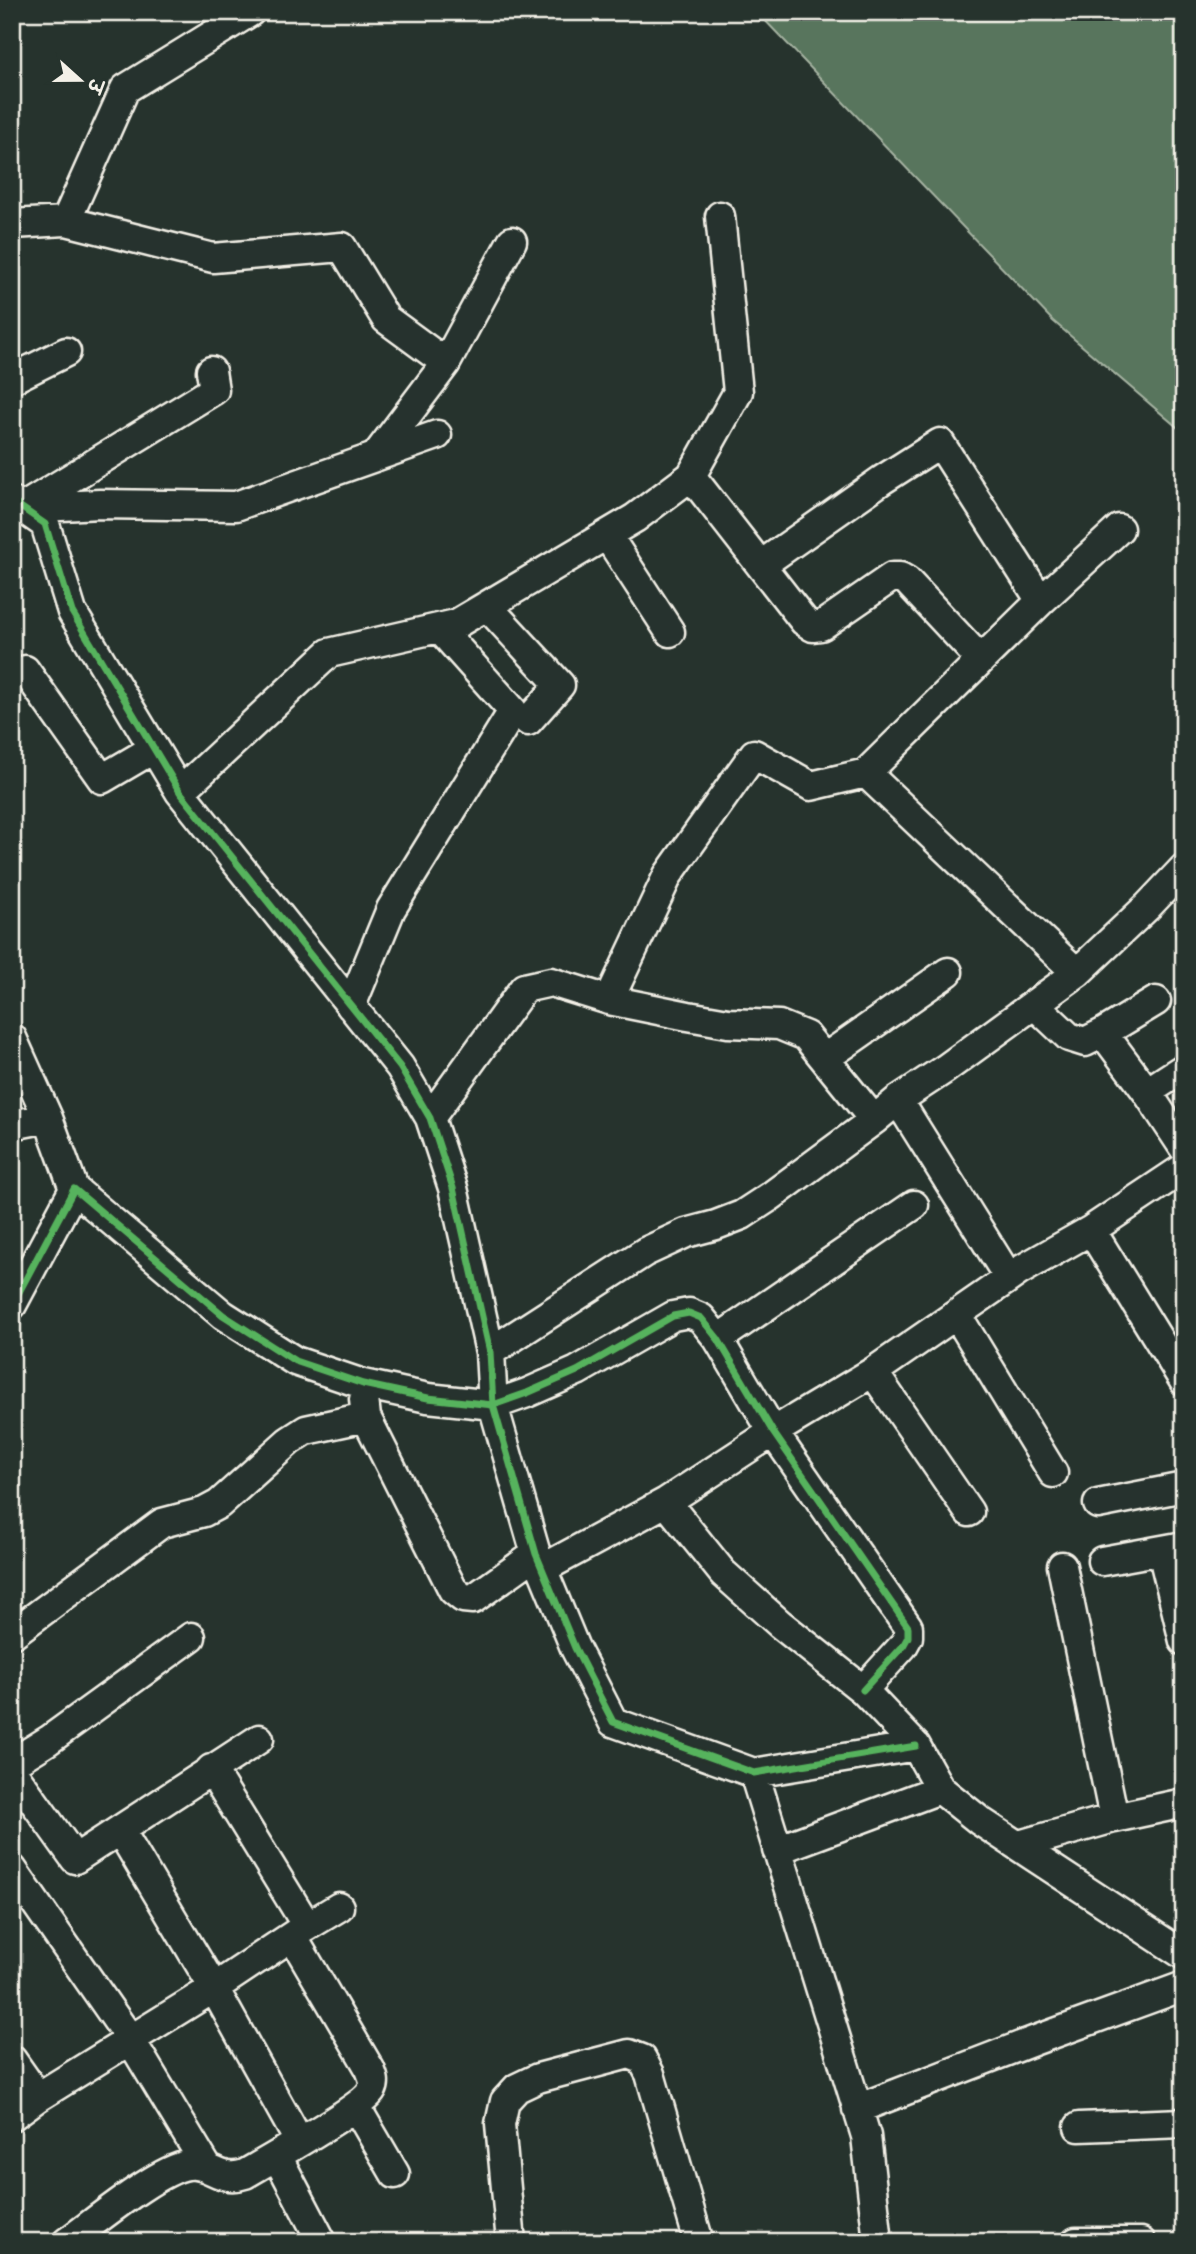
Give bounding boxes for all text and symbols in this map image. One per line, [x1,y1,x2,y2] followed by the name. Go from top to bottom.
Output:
[46,46,116,116] north arrow
[81,74,110,98] text: उ

